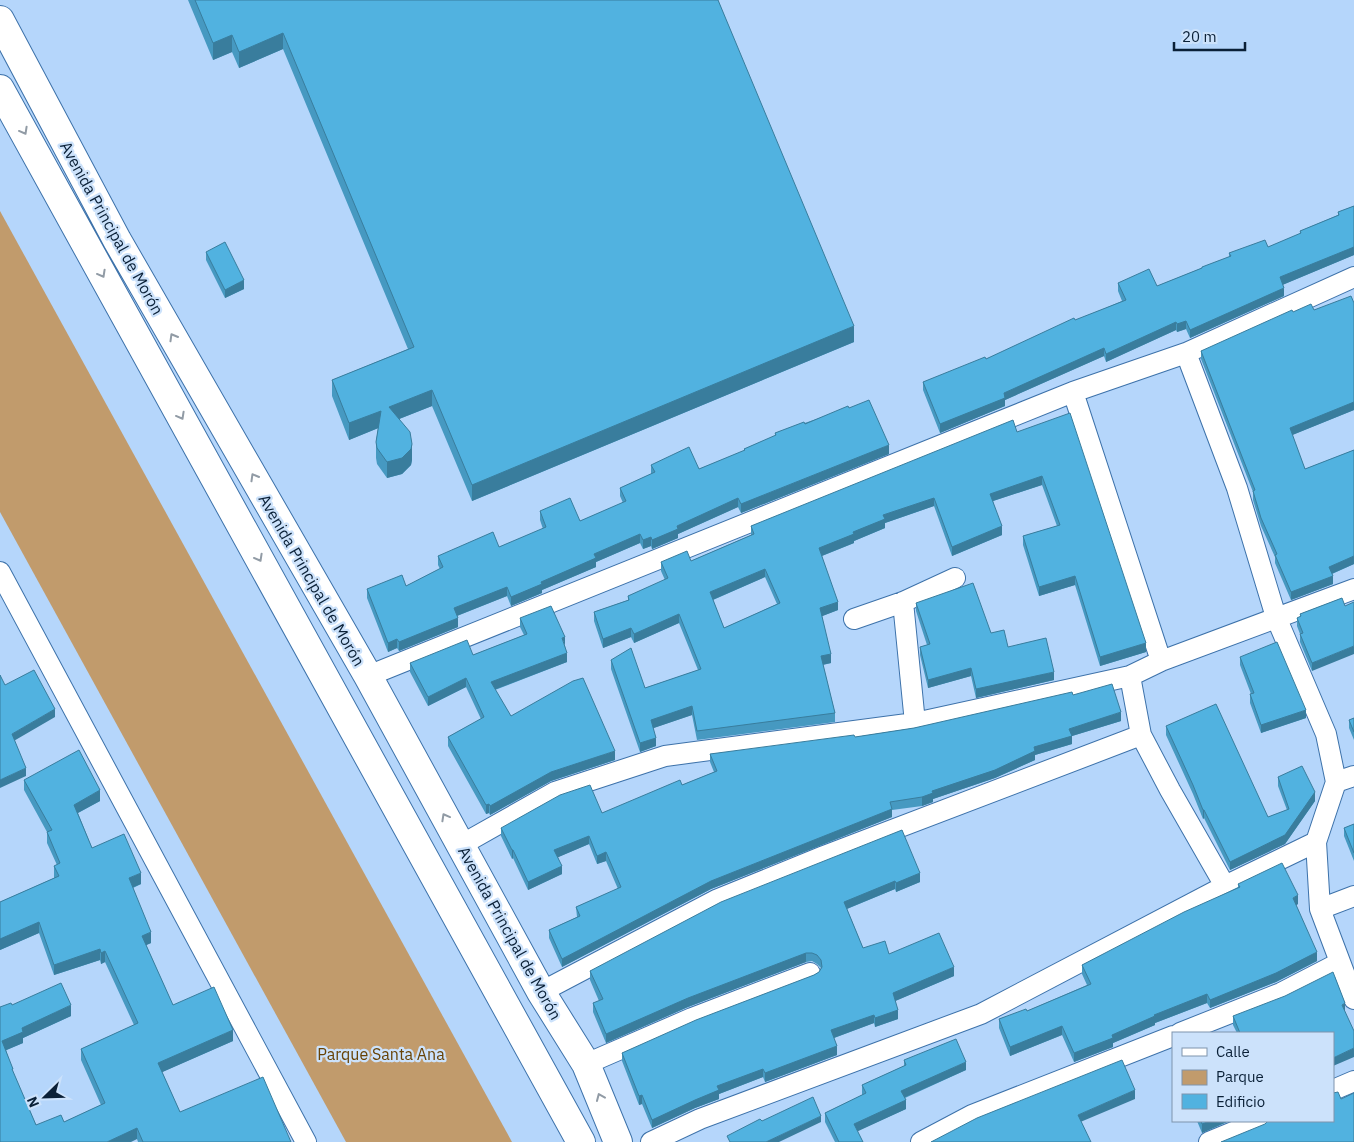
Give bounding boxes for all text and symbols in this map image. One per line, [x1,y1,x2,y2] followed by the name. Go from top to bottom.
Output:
[1174,20,1245,52] scale bar
[1182,27,1217,46] text: 20 m
[17,126,27,135] one-way arrow
[56,138,168,318] street label: Avenida Principal de Morón
[96,268,106,277] one-way arrow
[169,333,179,342] one-way arrow
[174,411,184,420] one-way arrow
[250,474,260,483] one-way arrow
[255,490,369,670] street label: Avenida Principal de Morón
[253,553,263,562] one-way arrow
[442,813,452,822] one-way arrow
[454,843,566,1023] street label: Avenida Principal de Morón
[1172,1032,1334,1122] legend
[1216,1042,1250,1061] text: Calle
[317,1044,445,1064] park label: Parque Santa Ana
[1216,1067,1264,1086] text: Parque
[20,1072,70,1122] north arrow
[1216,1092,1265,1111] text: Edificio
[595,1093,606,1102] one-way arrow
[23,1094,43,1110] text: N

